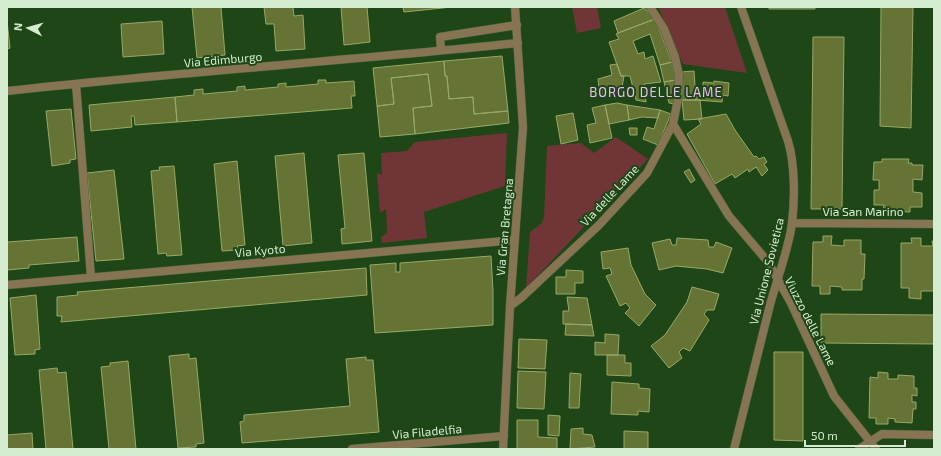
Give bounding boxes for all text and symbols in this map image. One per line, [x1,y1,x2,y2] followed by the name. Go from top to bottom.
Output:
[8,8,48,48] north arrow
[11,22,24,32] text: N
[183,49,263,69] street label: Via Edimburgo
[589,84,723,100] district label: BORGO DELLE LAME
[577,161,641,229] street label: Via delle Lame
[493,178,515,276] street label: Via Gran Bretagna
[822,204,904,218] street label: Via San Marino
[746,216,786,326] street label: Via Unione Sovietica
[234,241,286,259] street label: Via Kyoto
[782,274,840,368] street label: Viuzzo delle Lame
[392,421,462,441] street label: Via Filadelfia
[805,422,905,448] scale bar
[811,428,838,442] text: 50 m

